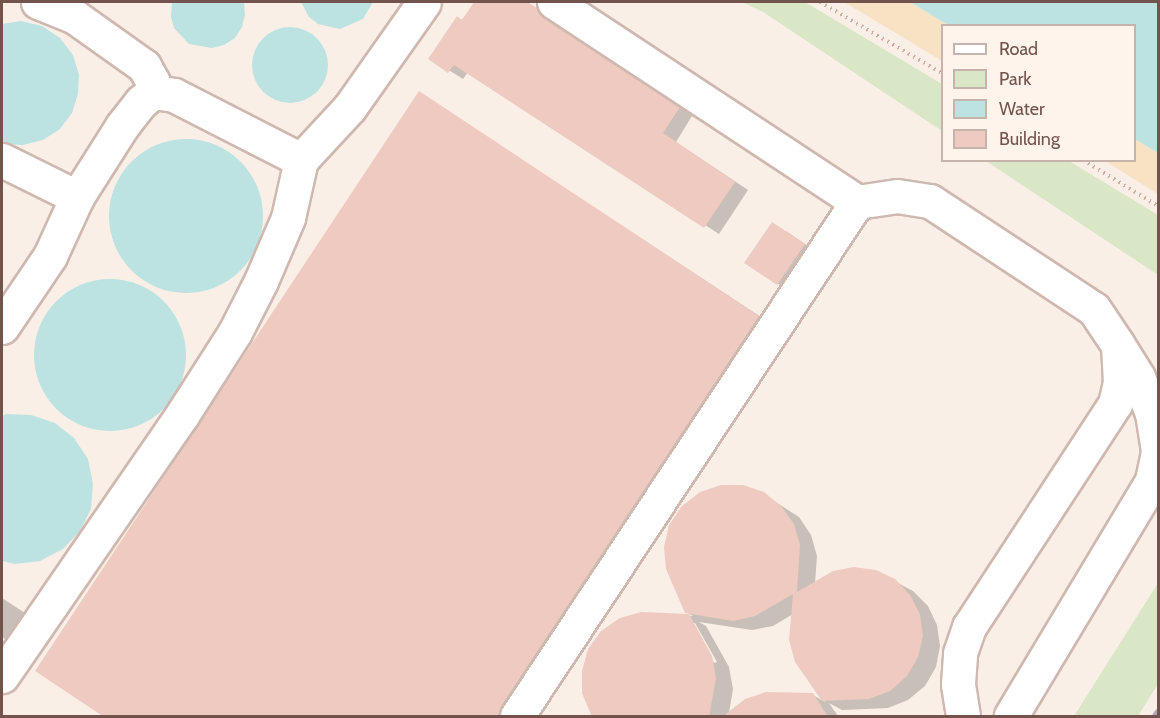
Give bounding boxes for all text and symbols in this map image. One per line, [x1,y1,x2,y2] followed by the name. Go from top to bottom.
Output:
[941,24,1136,162] legend
[999,38,1038,60] text: Road
[999,68,1031,90] text: Park
[999,98,1045,120] text: Water
[999,128,1060,150] text: Building

